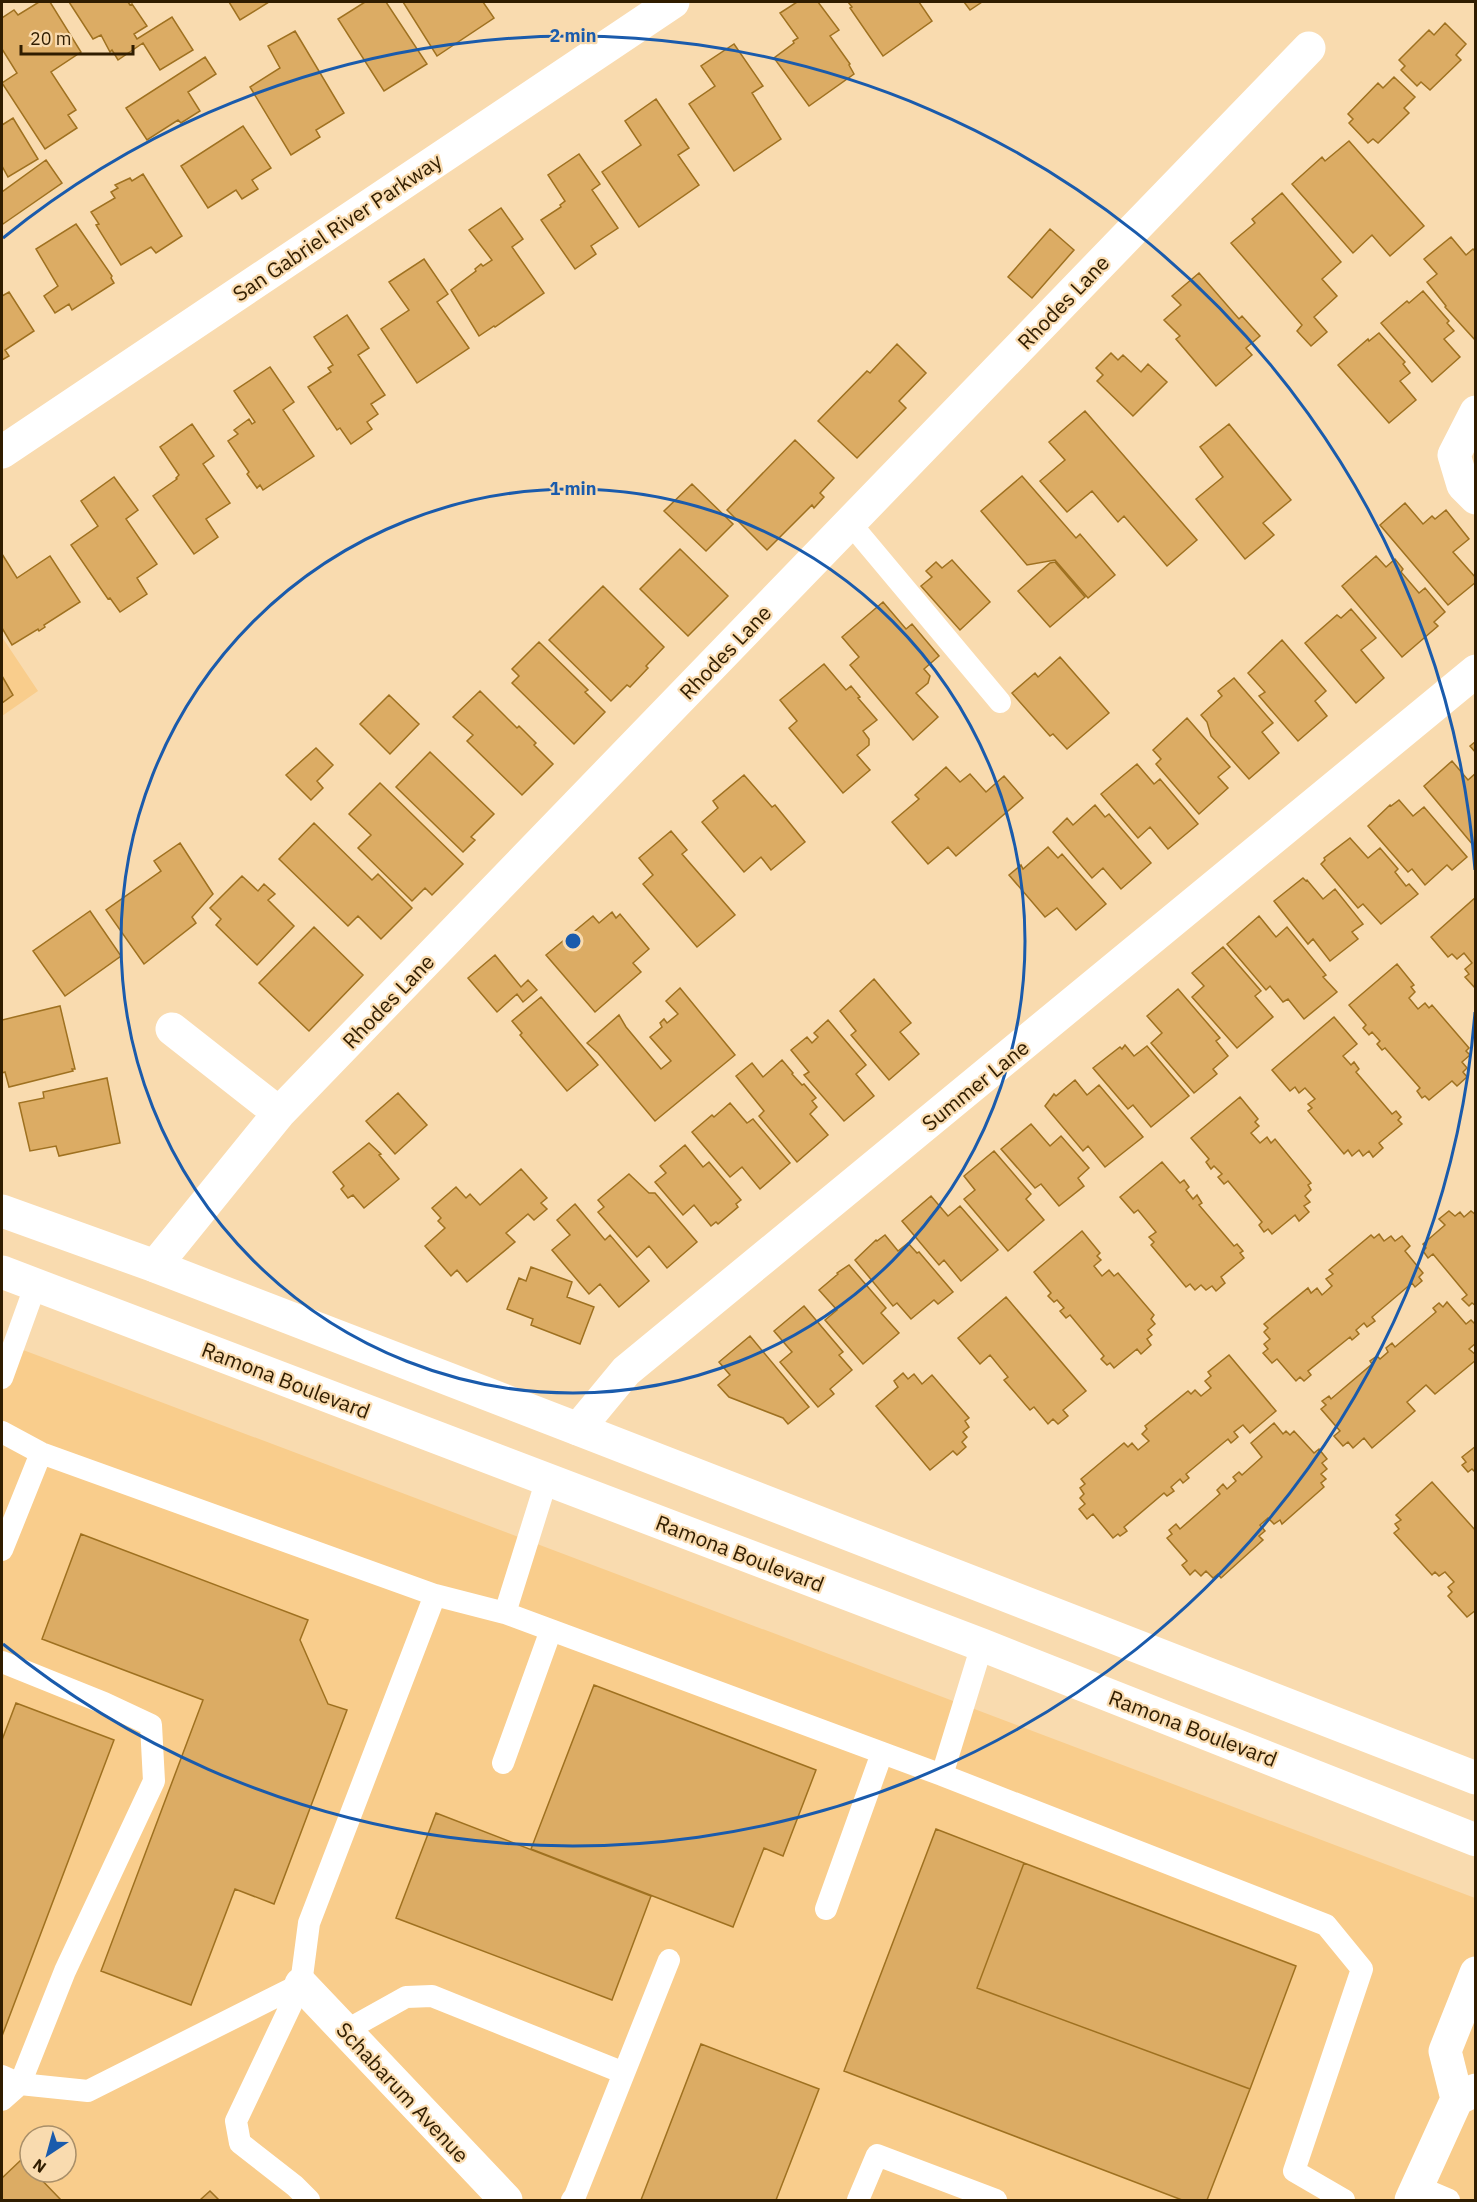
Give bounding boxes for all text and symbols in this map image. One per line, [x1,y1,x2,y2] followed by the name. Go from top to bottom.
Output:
[21,18,134,56] scale bar
[549,24,597,47] text: 2 min
[30,27,72,50] text: 20 m
[227,146,447,308] street label: San Gabriel River Parkway
[1011,249,1115,355] street label: Rhodes Lane
[549,477,597,500] text: 1 min
[673,599,777,705] street label: Rhodes Lane
[563,931,583,951] centre of rings
[336,948,440,1054] street label: Rhodes Lane
[916,1033,1034,1137] street label: Summer Lane
[198,1335,374,1425] street label: Ramona Boulevard
[652,1508,828,1598] street label: Ramona Boulevard
[1105,1683,1281,1773] street label: Ramona Boulevard
[331,2016,475,2168] street label: Schabarum Avenue
[18,2124,78,2184] north arrow
[29,2155,50,2178] text: N

